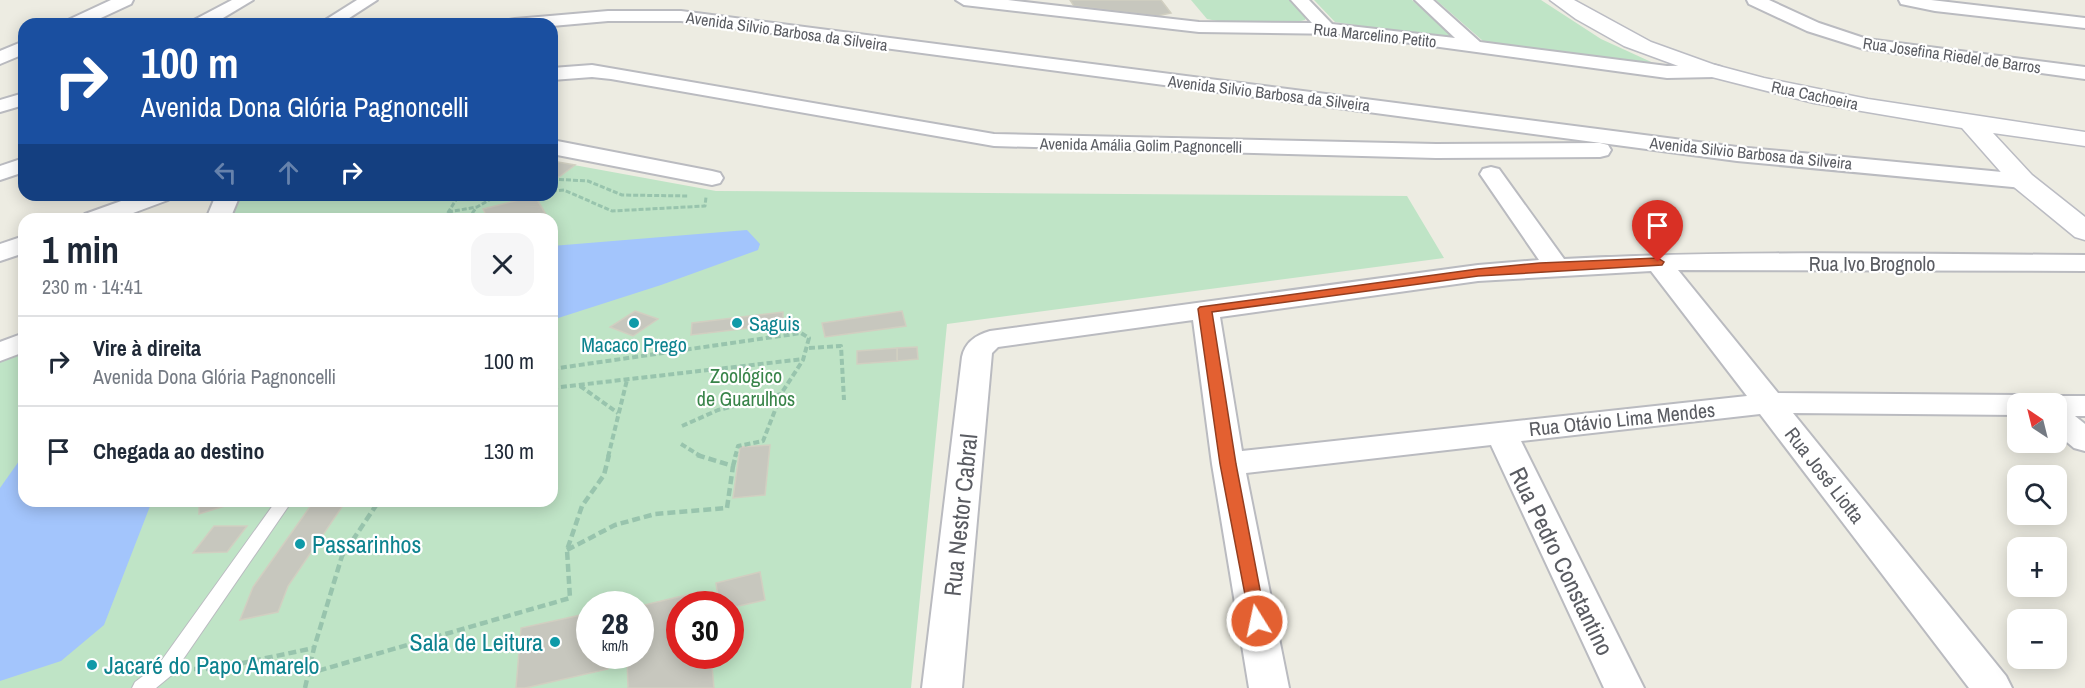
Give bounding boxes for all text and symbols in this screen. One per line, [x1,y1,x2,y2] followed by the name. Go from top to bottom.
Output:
[684,6,890,56] street label: Avenida Silvio Barbosa da Silveira
[1313,18,1437,52] street label: Rua Marcelino Petito
[1862,32,2042,78] street label: Rua Josefina Riedel de Barros
[141,35,239,91] text: 100 m
[42,42,120,120] icon: right
[1166,70,1372,116] street label: Avenida Silvio Barbosa da Silveira
[1770,75,1861,115] street label: Rua Cachoeira
[141,89,469,125] text: Avenida Dona Glória Pagnoncelli
[1648,131,1854,175] street label: Avenida Silvio Barbosa da Silveira
[1039,132,1242,158] street label: Avenida Amália Golim Pagnoncelli
[209,156,242,189] icon: left
[272,156,305,189] icon: ahead
[335,156,368,189] icon: right
[1632,200,1683,262] pin
[1641,209,1674,242] icon: arrive
[42,226,119,274] text: 1 min
[471,233,534,296] button: close
[1809,250,1935,277] street label: Rua Ivo Brognolo
[42,273,142,300] text: 230 m · 14:41
[749,310,800,337] place label: Saguis
[627,316,641,330] marker: Macaco Prego
[730,316,744,330] marker: Saguis
[581,331,687,358] place label: Macaco Prego
[93,333,201,363] text: Vire à direita
[42,345,75,378] icon: right
[484,346,534,376] text: 100 m
[697,362,795,412] park label: Zoológico de Guarulhos
[93,363,336,390] text: Avenida Dona Glória Pagnoncelli
[2007,393,2067,453] north arrow
[2007,393,2067,669] map controls
[1528,396,1716,442] street label: Rua Otávio Lima Mendes
[1779,421,1871,529] street label: Rua José Liotta
[936,432,984,598] street label: Rua Nestor Cabral
[42,435,75,468] icon: arrive
[93,436,264,466] text: Chegada ao destino
[484,436,534,466] text: 130 m
[1503,462,1621,660] street label: Rua Pedro Constantino
[2007,465,2067,525] button: search
[312,528,421,560] place label: Passarinhos
[293,537,307,551] marker: Passarinhos
[2007,537,2067,597] button: +
[1225,589,1289,653] position arrow
[666,591,744,669] speed limit sign: 30
[601,603,629,643] text: 28
[2007,609,2067,669] button: −
[410,626,543,658] place label: Sala de Leitura
[548,635,562,649] marker: Sala de Leitura
[602,635,628,656] text: km/h
[104,649,320,681] place label: Jacaré do Papo Amarelo
[85,658,99,672] marker: Jacaré do Papo Amarelo

